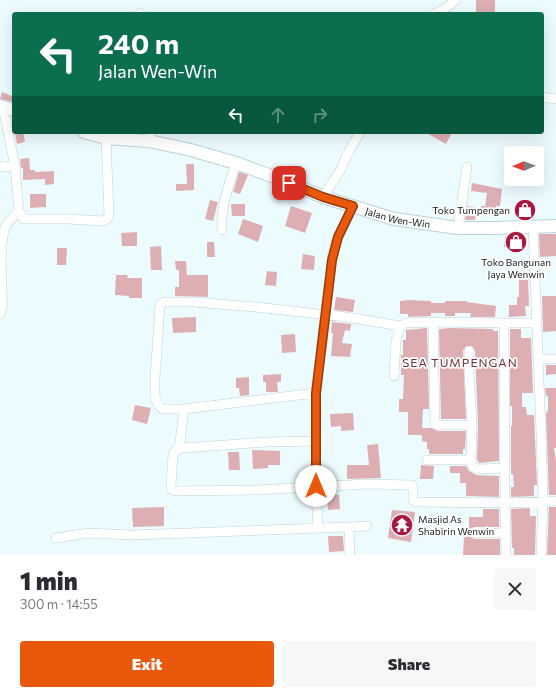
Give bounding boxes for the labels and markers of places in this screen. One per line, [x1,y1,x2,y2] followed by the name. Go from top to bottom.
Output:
[272,166,306,200] pin
[512,197,538,223] shop icon: Toko Tumpengan
[432,204,510,216] place label: Toko Tumpengan
[503,229,529,255] shop icon: Toko Bangunan Jaya Wenwin
[481,256,551,280] place label: Toko Bangunan Jaya Wenwin
[389,512,415,538] temple icon: Masjid As Shabirin Wenwin
[418,513,494,537] place label: Masjid As Shabirin Wenwin

